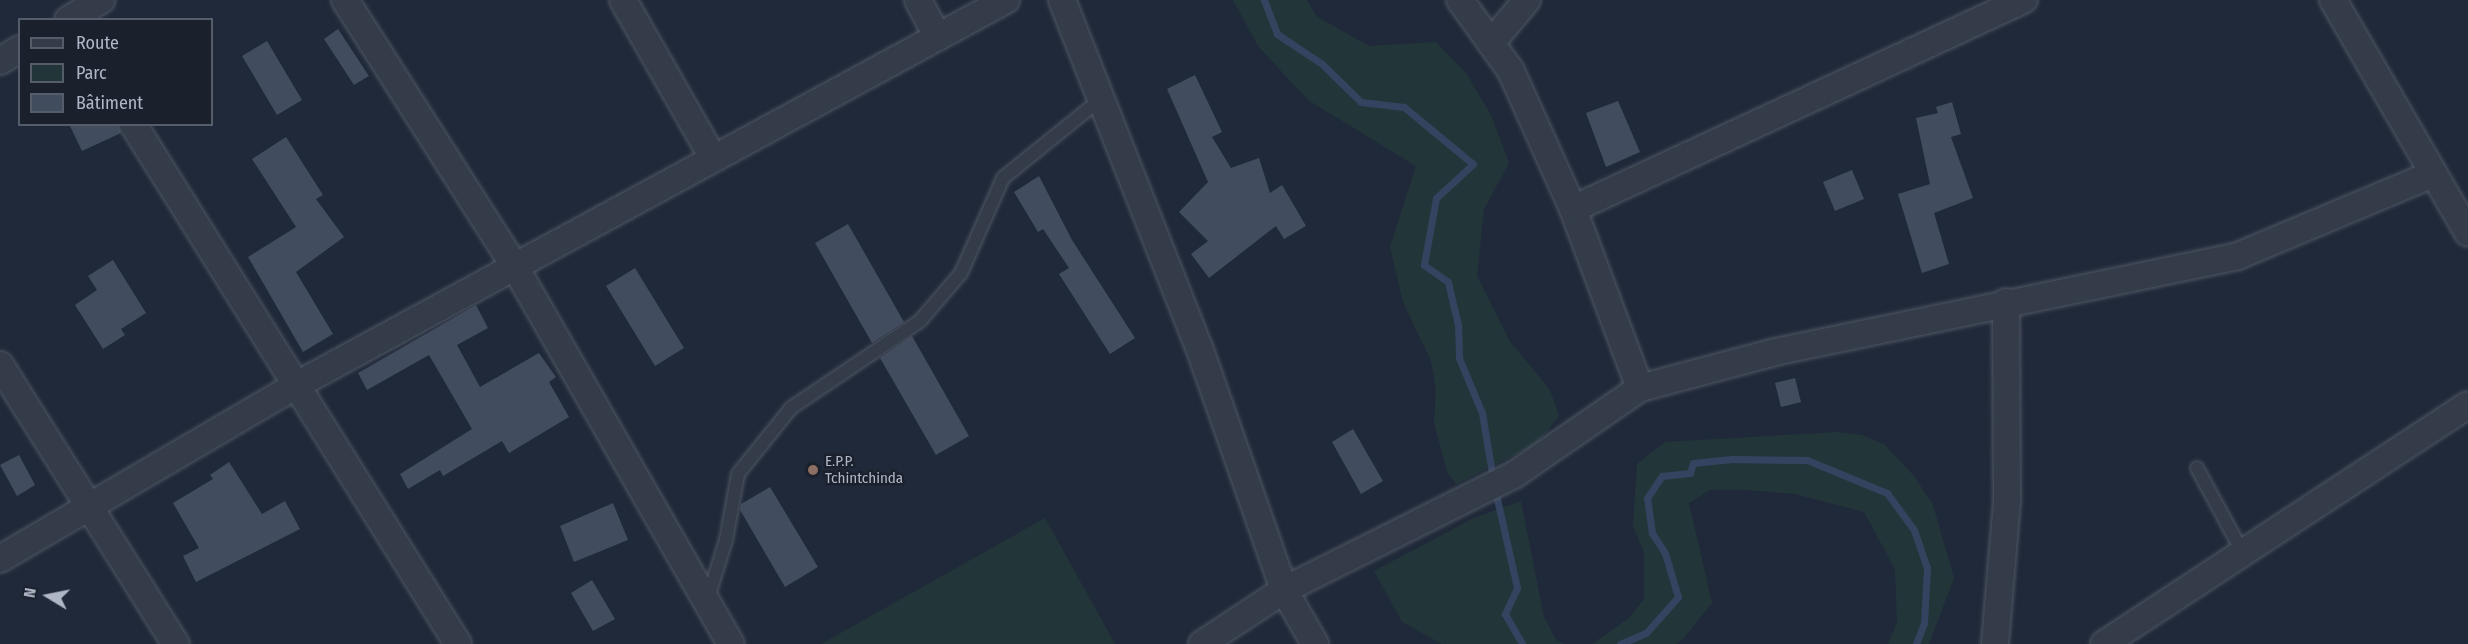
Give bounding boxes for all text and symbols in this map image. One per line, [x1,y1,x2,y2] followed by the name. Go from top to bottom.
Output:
[18,18,213,126] legend
[76,32,119,54] text: Route
[76,62,107,84] text: Parc
[76,92,143,114] text: Bâtiment
[825,452,903,487] place label: E.P.P. Tchintchinda
[806,463,820,477] marker: E.P.P. Tchintchinda
[18,566,78,626] north arrow
[20,586,40,599] text: N

